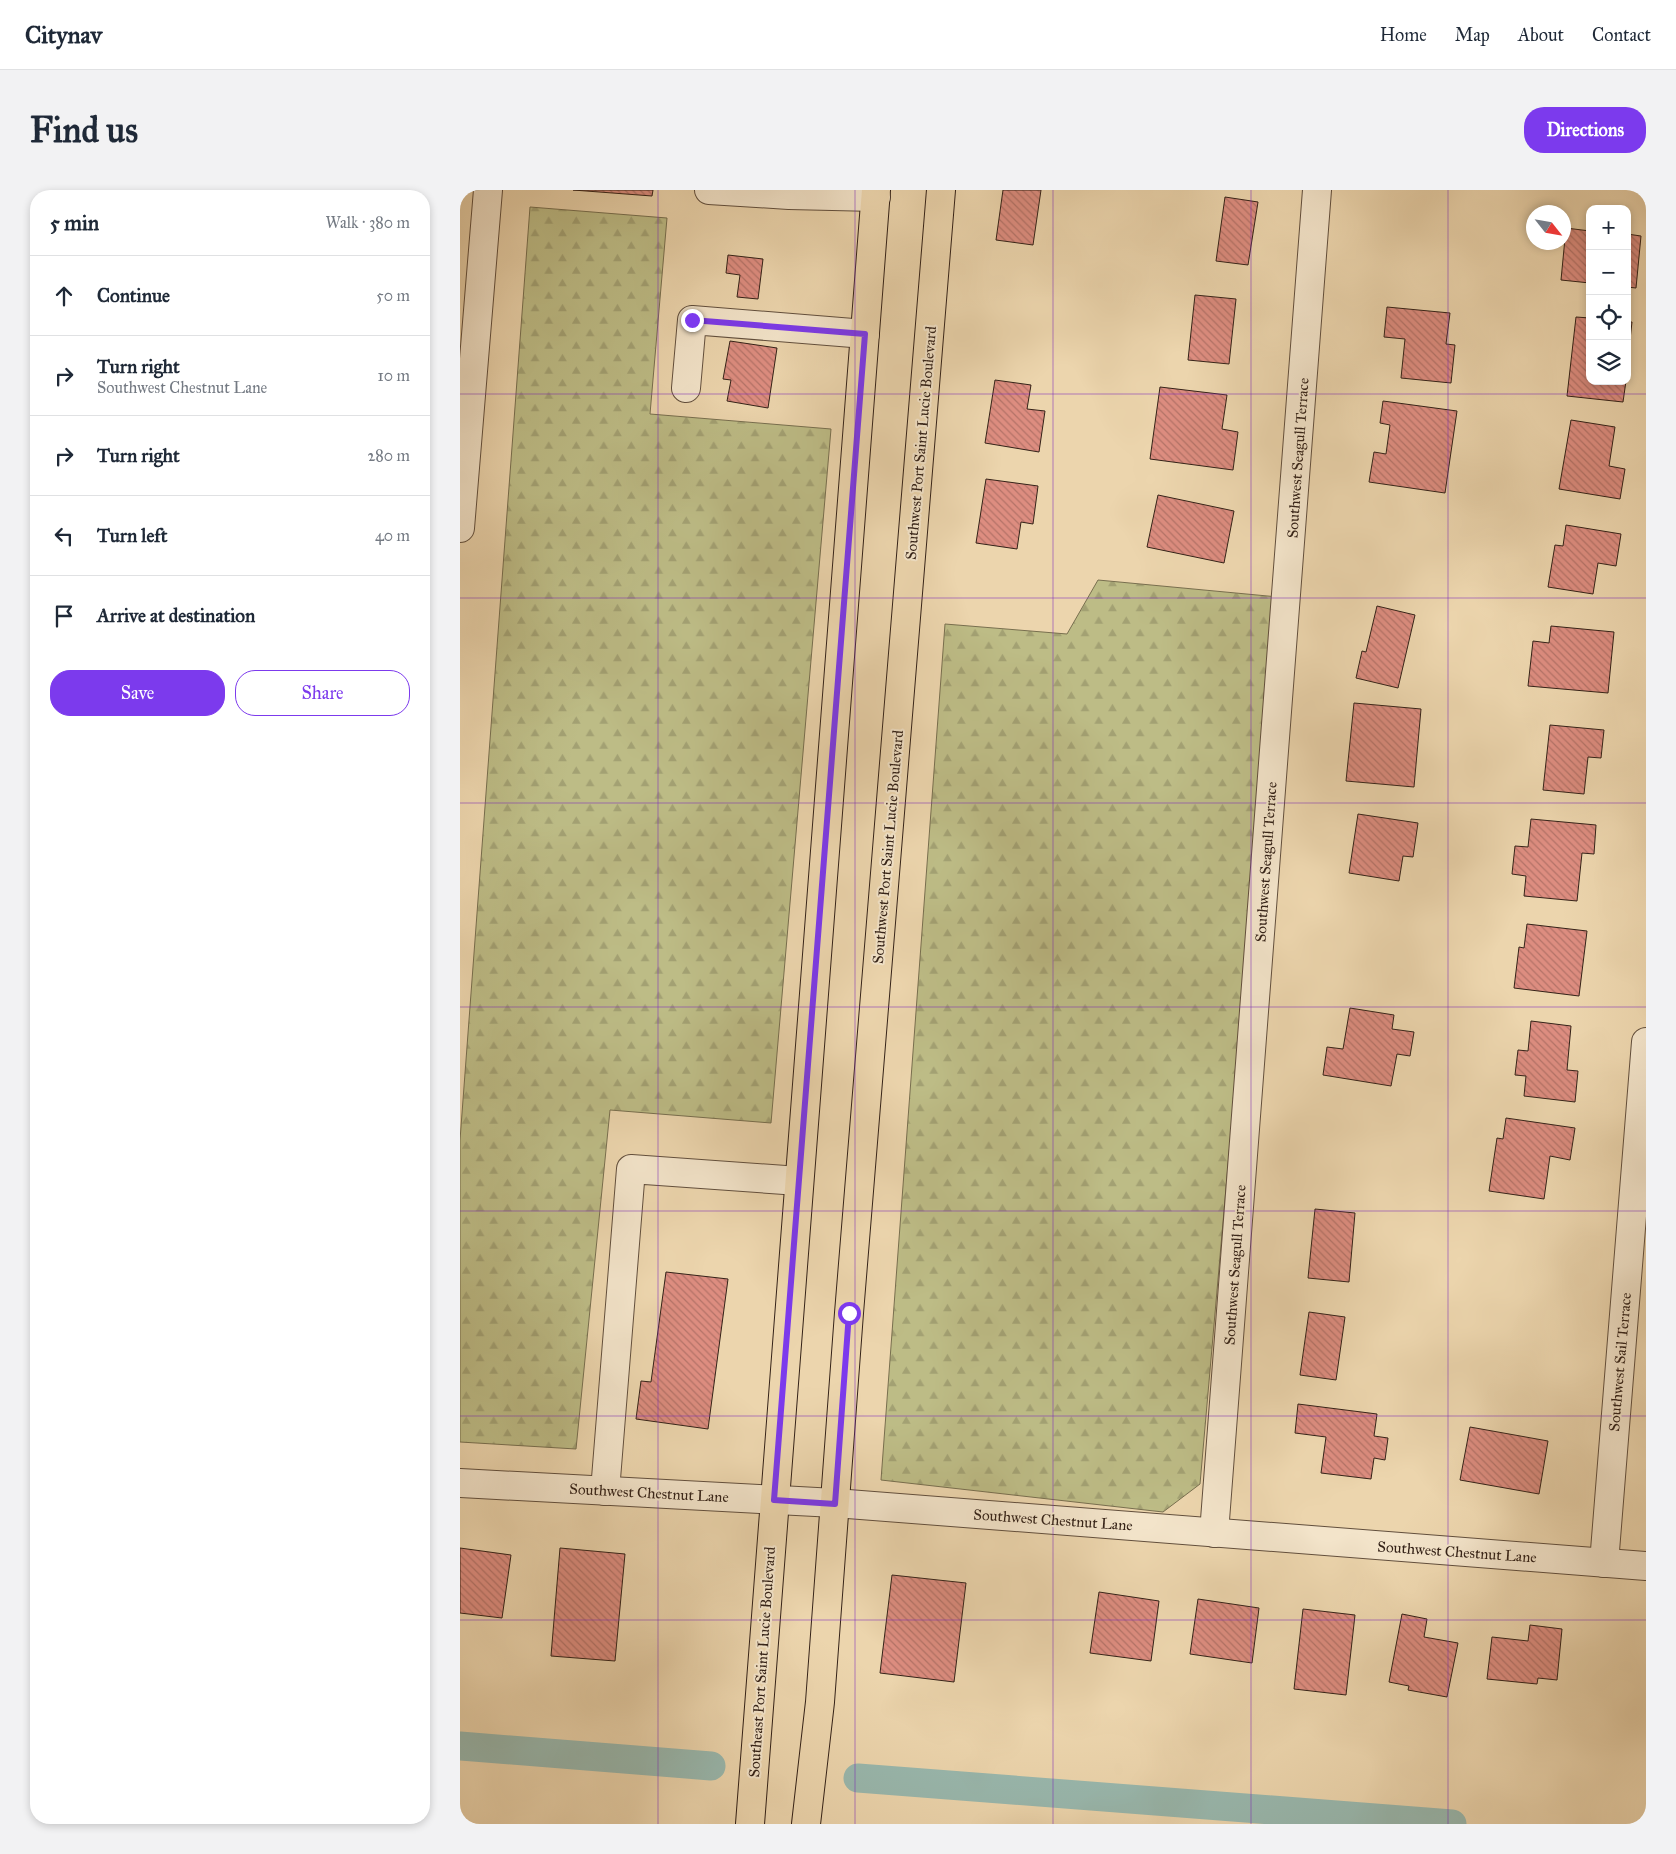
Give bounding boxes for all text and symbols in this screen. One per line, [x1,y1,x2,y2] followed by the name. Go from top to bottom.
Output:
[25,20,102,50] text: Citynav
[1380,24,1427,46] text: Home
[1455,24,1490,46] text: Map
[1518,24,1564,46] text: About
[1592,24,1651,46] text: Contact
[1524,107,1646,153] button: Directions
[30,109,138,152] text: Find us
[1526,205,1571,250] north arrow
[1586,205,1631,385] map controls
[1586,205,1631,250] button: +
[50,210,99,236] text: 5 min
[326,213,410,232] text: Walk · 380 m
[1586,250,1631,295] button: −
[50,282,78,310] icon: ahead
[97,284,170,307] text: Continue
[376,286,410,305] text: 50 m
[1586,295,1631,340] button: locate
[681,309,704,332] route end
[902,325,940,561] street label: Southwest Port Saint Lucie Boulevard
[1586,340,1631,385] button: layers
[97,355,180,378] text: Turn right
[50,362,78,390] icon: right
[378,366,410,385] text: 10 m
[1283,377,1313,539] street label: Southwest Seagull Terrace
[97,378,267,397] text: Southwest Chestnut Lane
[50,442,78,470] icon: right
[97,444,180,467] text: Turn right
[367,446,410,465] text: 280 m
[50,522,78,550] icon: left
[97,524,167,547] text: Turn left
[375,526,410,545] text: 40 m
[50,602,78,630] icon: arrive
[97,604,255,627] text: Arrive at destination
[50,670,225,716] button: Save
[235,670,410,716] button: Share
[869,729,907,965] street label: Southwest Port Saint Lucie Boulevard
[1251,781,1281,943] street label: Southwest Seagull Terrace
[1220,1184,1250,1346] street label: Southwest Seagull Terrace
[1605,1292,1635,1432] street label: Southwest Sail Terrace
[838,1302,861,1325] route start
[569,1480,729,1506] street label: Southwest Chestnut Lane
[973,1505,1133,1535] street label: Southwest Chestnut Lane
[1377,1537,1537,1567] street label: Southwest Chestnut Lane
[745,1545,779,1778] street label: Southeast Port Saint Lucie Boulevard

